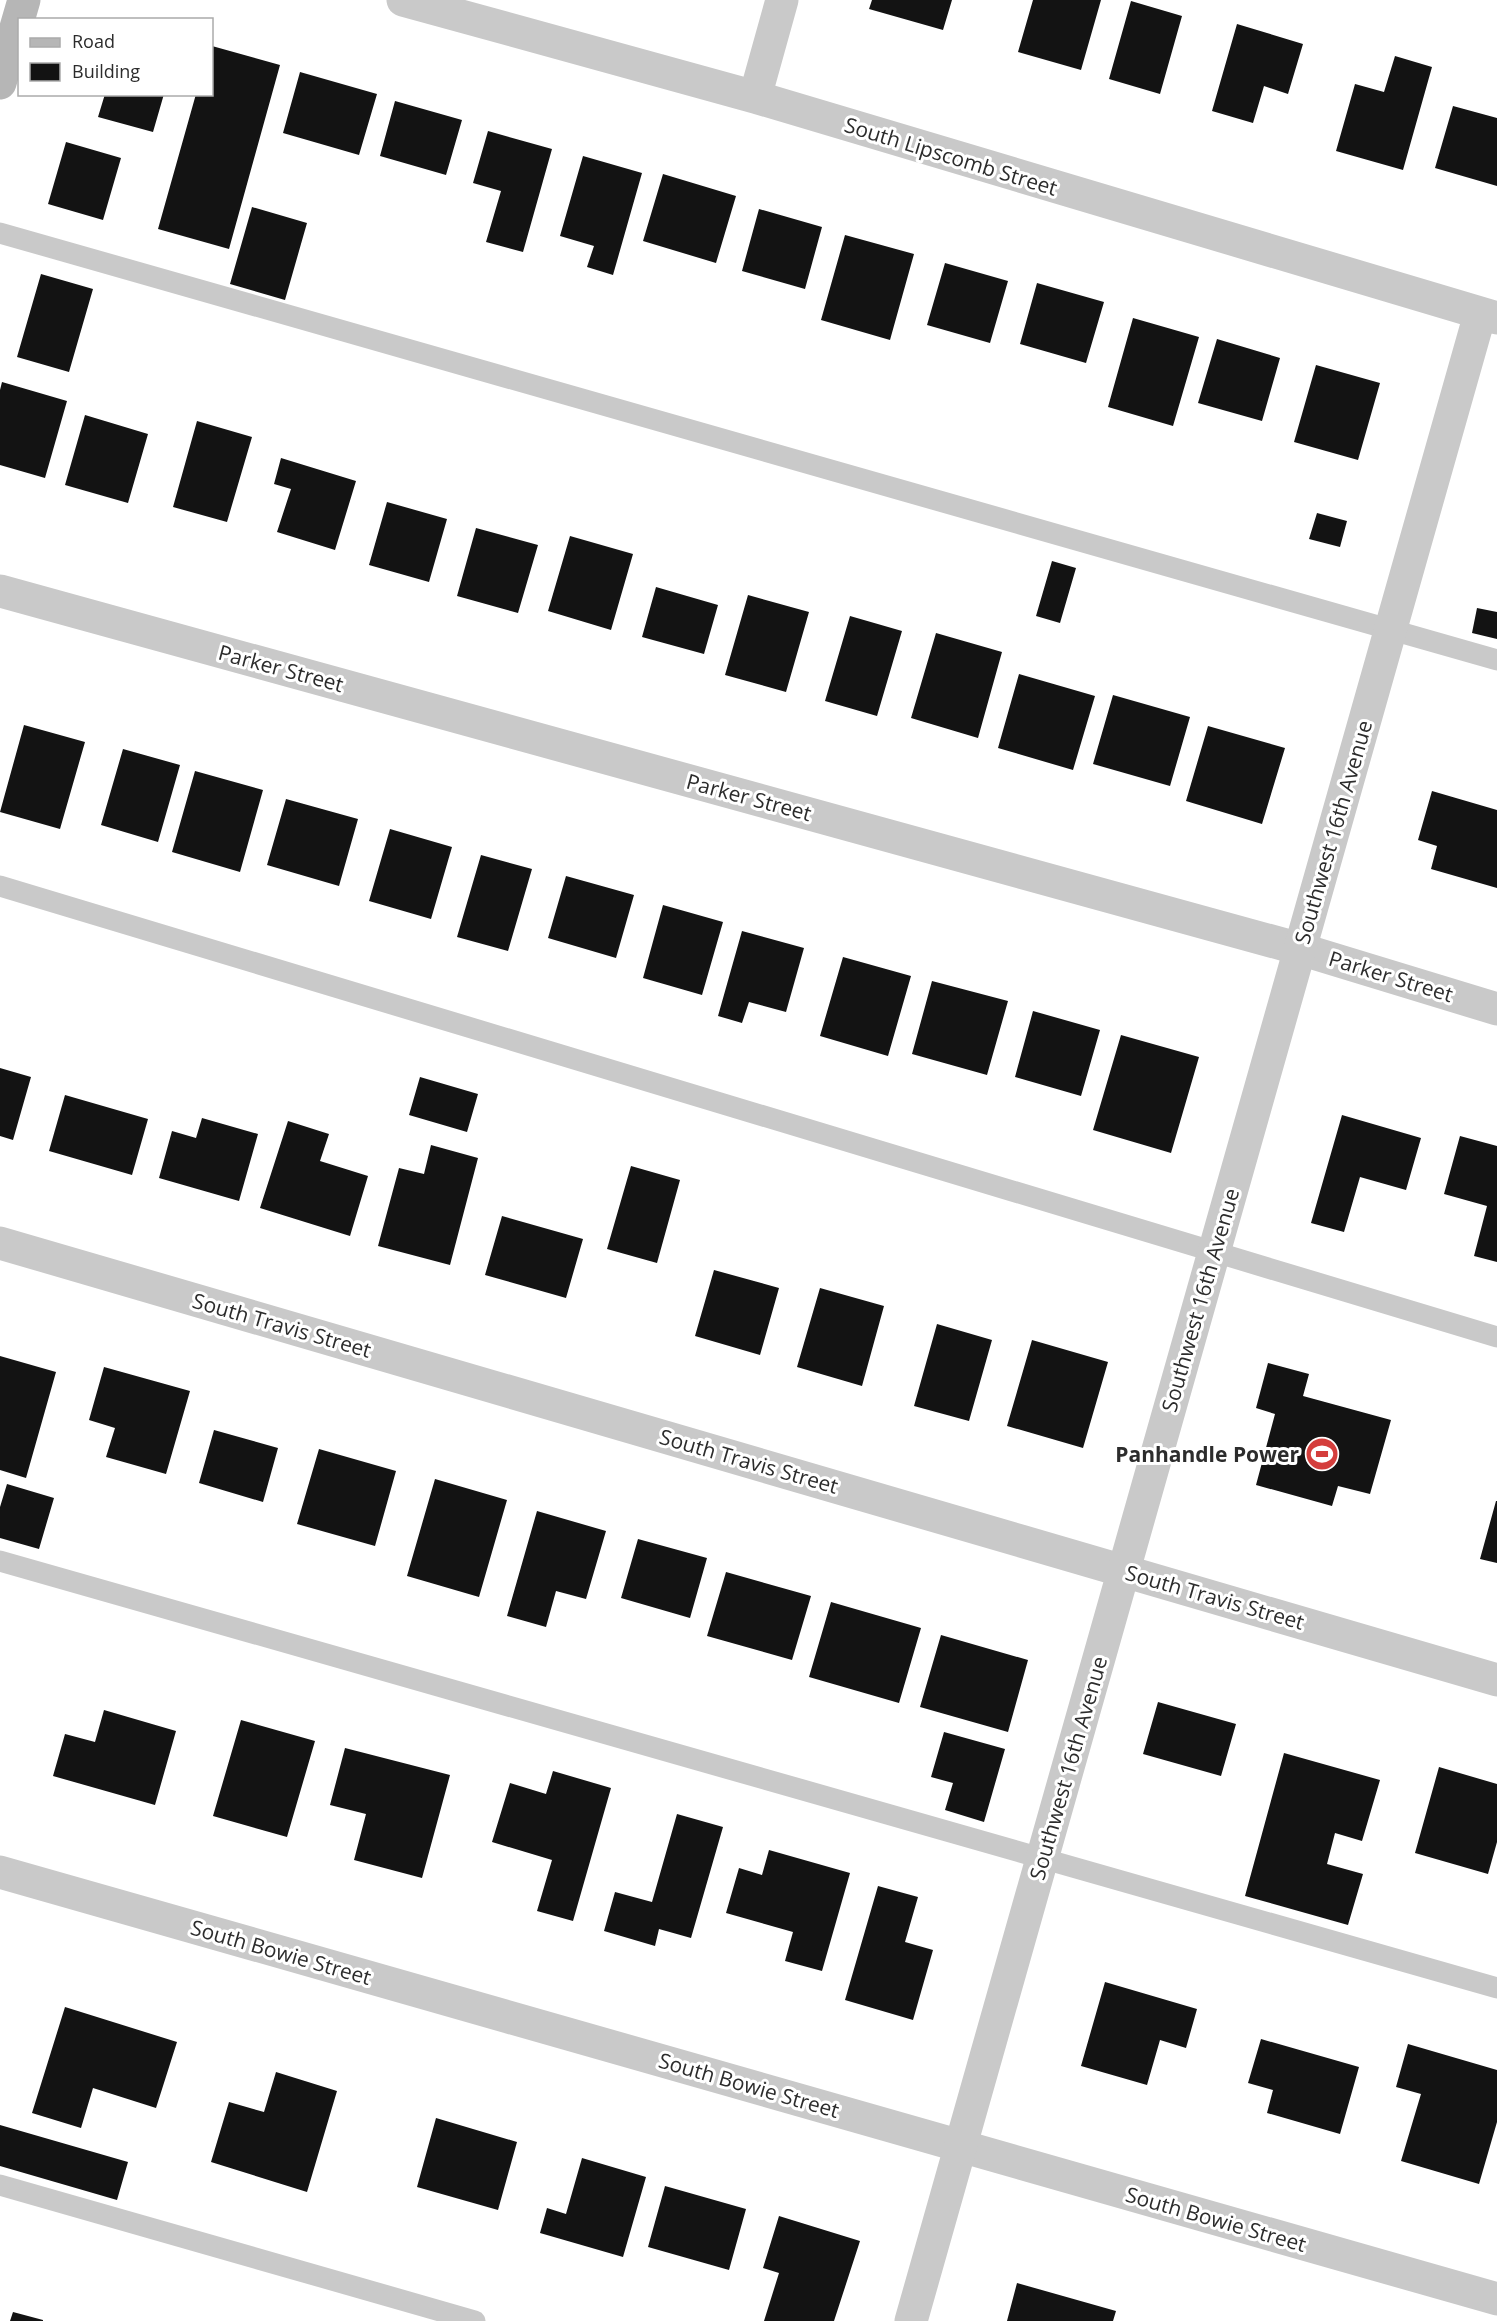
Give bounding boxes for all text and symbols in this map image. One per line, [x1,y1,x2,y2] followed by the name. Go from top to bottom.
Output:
[18,18,213,96] legend
[72,29,115,53] text: Road
[72,59,140,83] text: Building
[841,110,1061,202] street label: South Lipscomb Street
[215,638,347,698] street label: Parker Street
[1288,717,1378,947] street label: Southwest 16th Avenue
[683,767,815,827] street label: Parker Street
[1326,944,1456,1008] street label: Parker Street
[1155,1185,1245,1415] street label: Southwest 16th Avenue
[189,1286,375,1364] street label: South Travis Street
[656,1422,842,1500] street label: South Travis Street
[1304,1436,1340,1472] sports icon: Panhandle Power
[1115,1440,1299,1468] place label: Panhandle Power
[1122,1558,1308,1636] street label: South Travis Street
[1023,1653,1113,1883] street label: Southwest 16th Avenue
[187,1913,375,1991] street label: South Bowie Street
[655,2046,843,2124] street label: South Bowie Street
[1122,2180,1310,2258] street label: South Bowie Street

